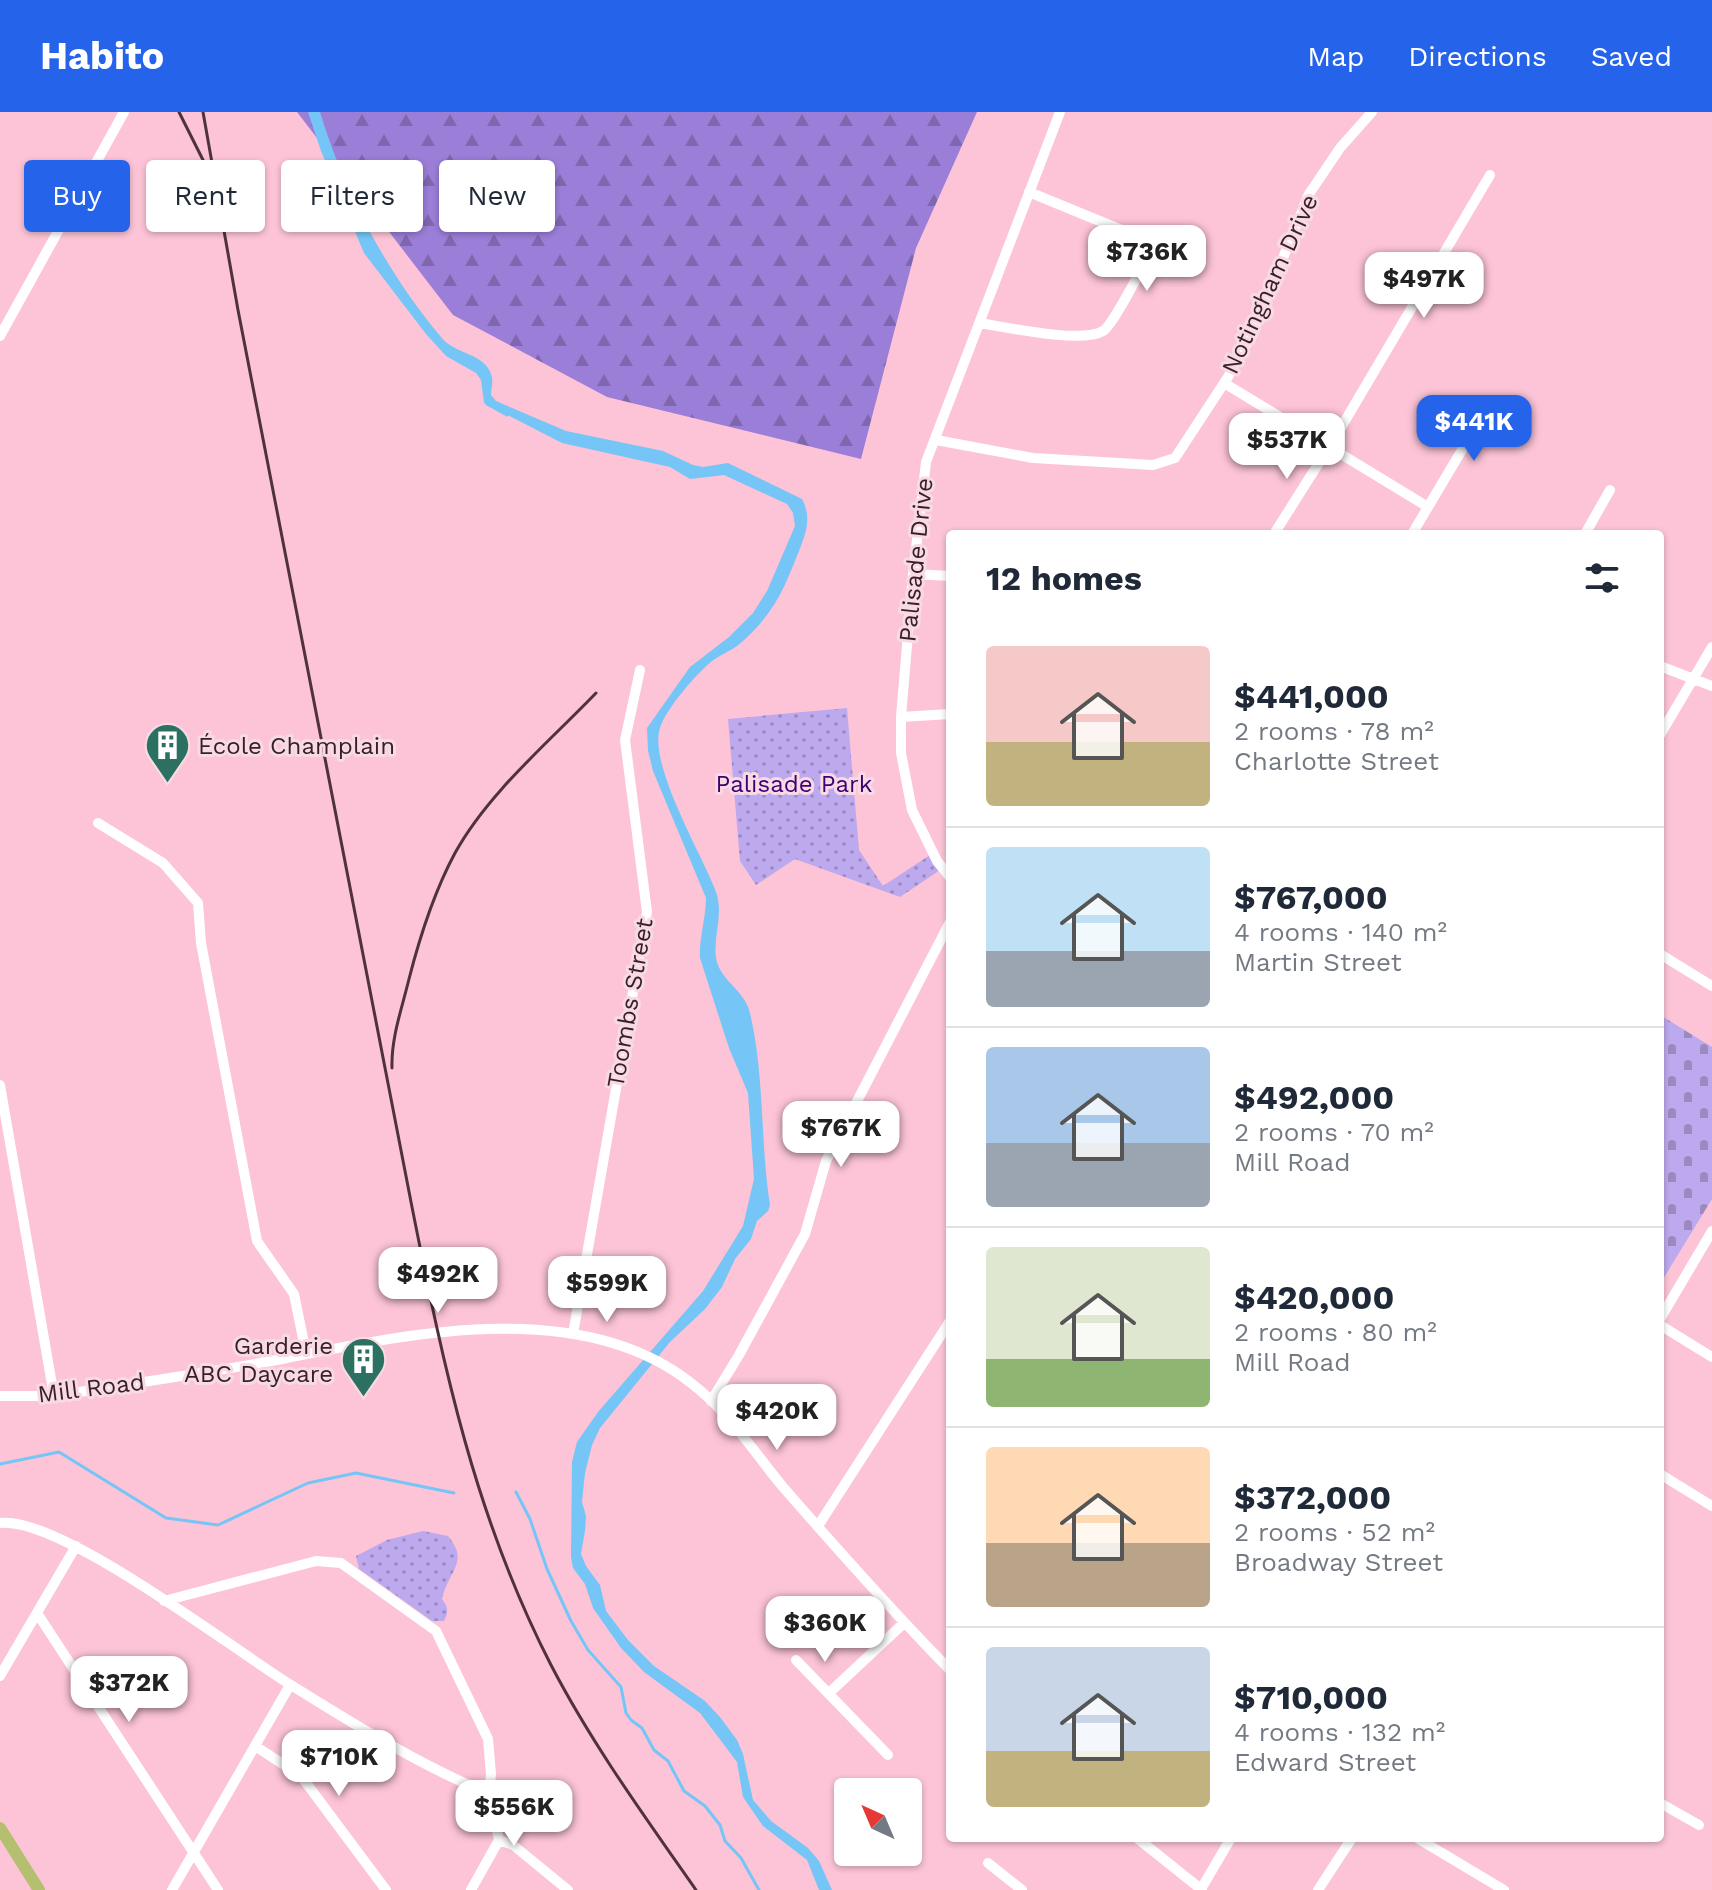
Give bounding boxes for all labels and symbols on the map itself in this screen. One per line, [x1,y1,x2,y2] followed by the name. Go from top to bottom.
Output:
[1216,190,1324,378] street label: Notingham Drive
[1091,225,1203,293] pin: $736K
[1368,252,1480,320] pin: $497K
[1418,395,1530,463] pin: $441K
[1231,413,1343,481] pin: $537K
[893,477,939,643] street label: Palisade Drive
[143,722,191,785] building icon: École Champlain
[198,732,395,760] place label: École Champlain
[716,770,873,798] park label: Palisade Park
[601,916,659,1090] street label: Toombs Street
[785,1101,897,1169] pin: $767K
[382,1247,494,1315] pin: $492K
[551,1256,663,1324] pin: $599K
[184,1332,333,1388] place label: Garderie ABC Daycare
[340,1336,388,1399] building icon: Garderie ABC Daycare
[36,1368,146,1408] street label: Mill Road
[721,1384,833,1452] pin: $420K
[769,1596,881,1664] pin: $360K
[73,1656,185,1724] pin: $372K
[283,1730,395,1798] pin: $710K
[834,1778,922,1866] north arrow
[458,1780,570,1848] pin: $556K

